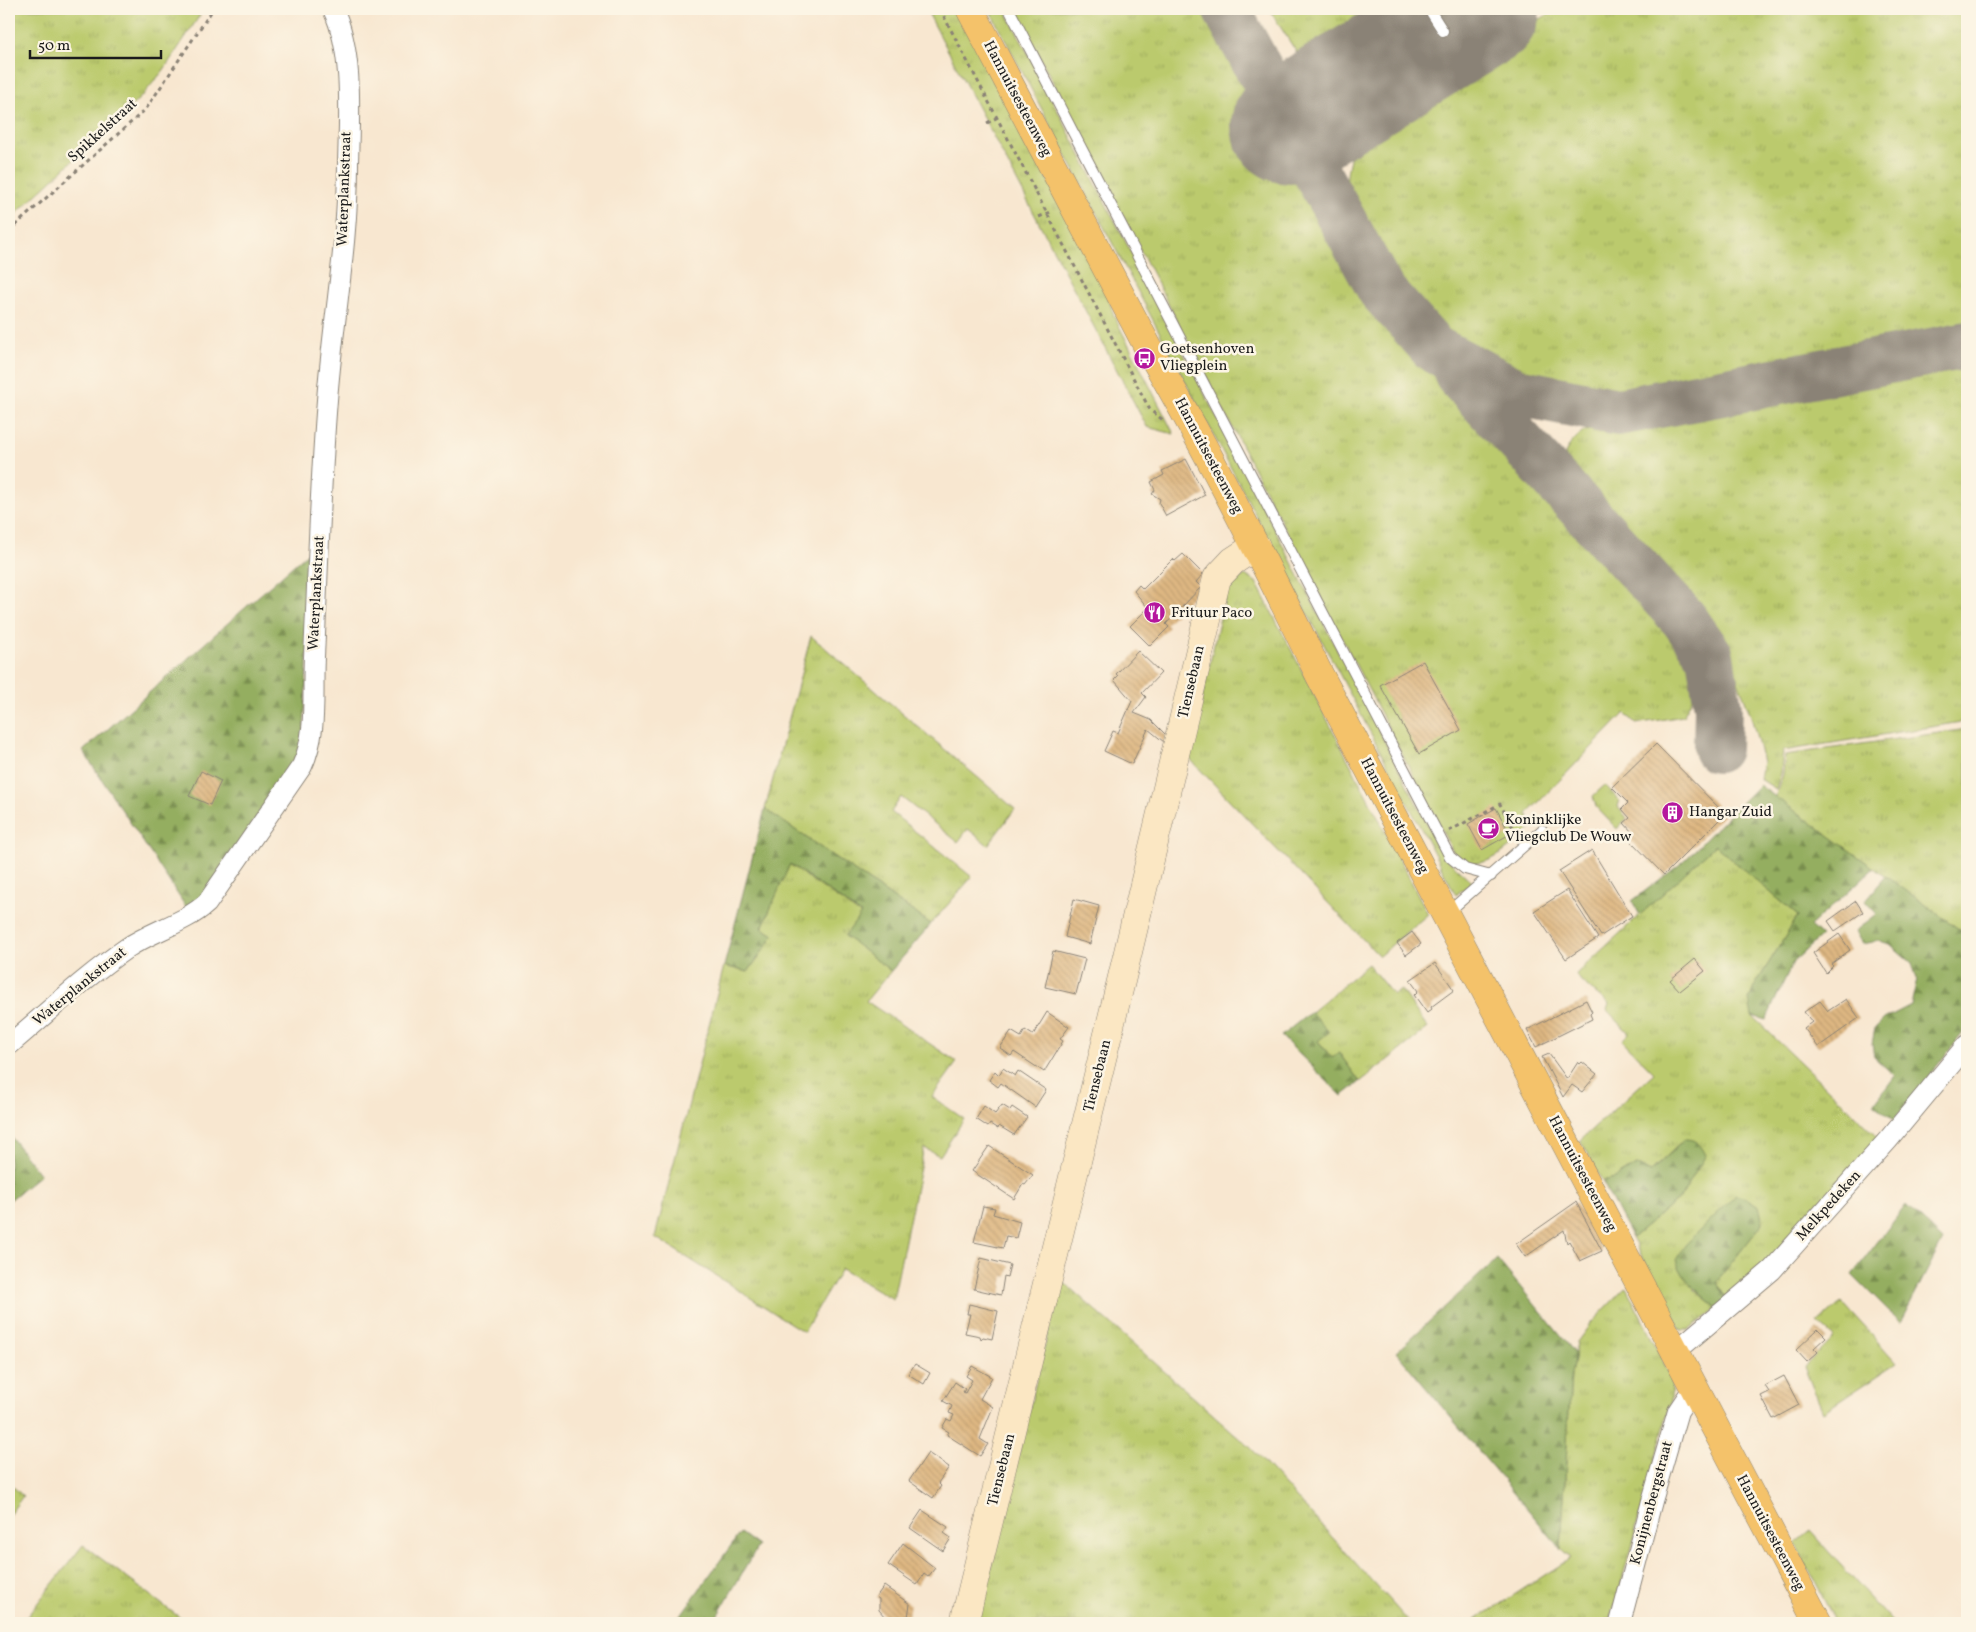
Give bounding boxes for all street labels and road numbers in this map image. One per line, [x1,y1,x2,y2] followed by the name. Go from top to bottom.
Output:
[977,37,1057,161] street label: Hannuitsesteenweg
[64,94,142,168] street label: Spikkelstraat
[332,131,358,247] street label: Waterplankstraat
[1168,394,1248,518] street label: Hannuitsesteenweg
[303,535,331,651] street label: Waterplankstraat
[1173,643,1211,721] street label: Tiensebaan
[1354,754,1434,878] street label: Hannuitsesteenweg
[29,943,131,1031] street label: Waterplankstraat
[1079,1037,1117,1115] street label: Tiensebaan
[1542,1112,1622,1236] street label: Hannuitsesteenweg
[1792,1166,1867,1246] street label: Melkpedeken
[983,1431,1021,1509] street label: Tiensebaan
[1625,1439,1679,1567] street label: Konijnenbergstraat
[1730,1471,1810,1595] street label: Hannuitsesteenweg

